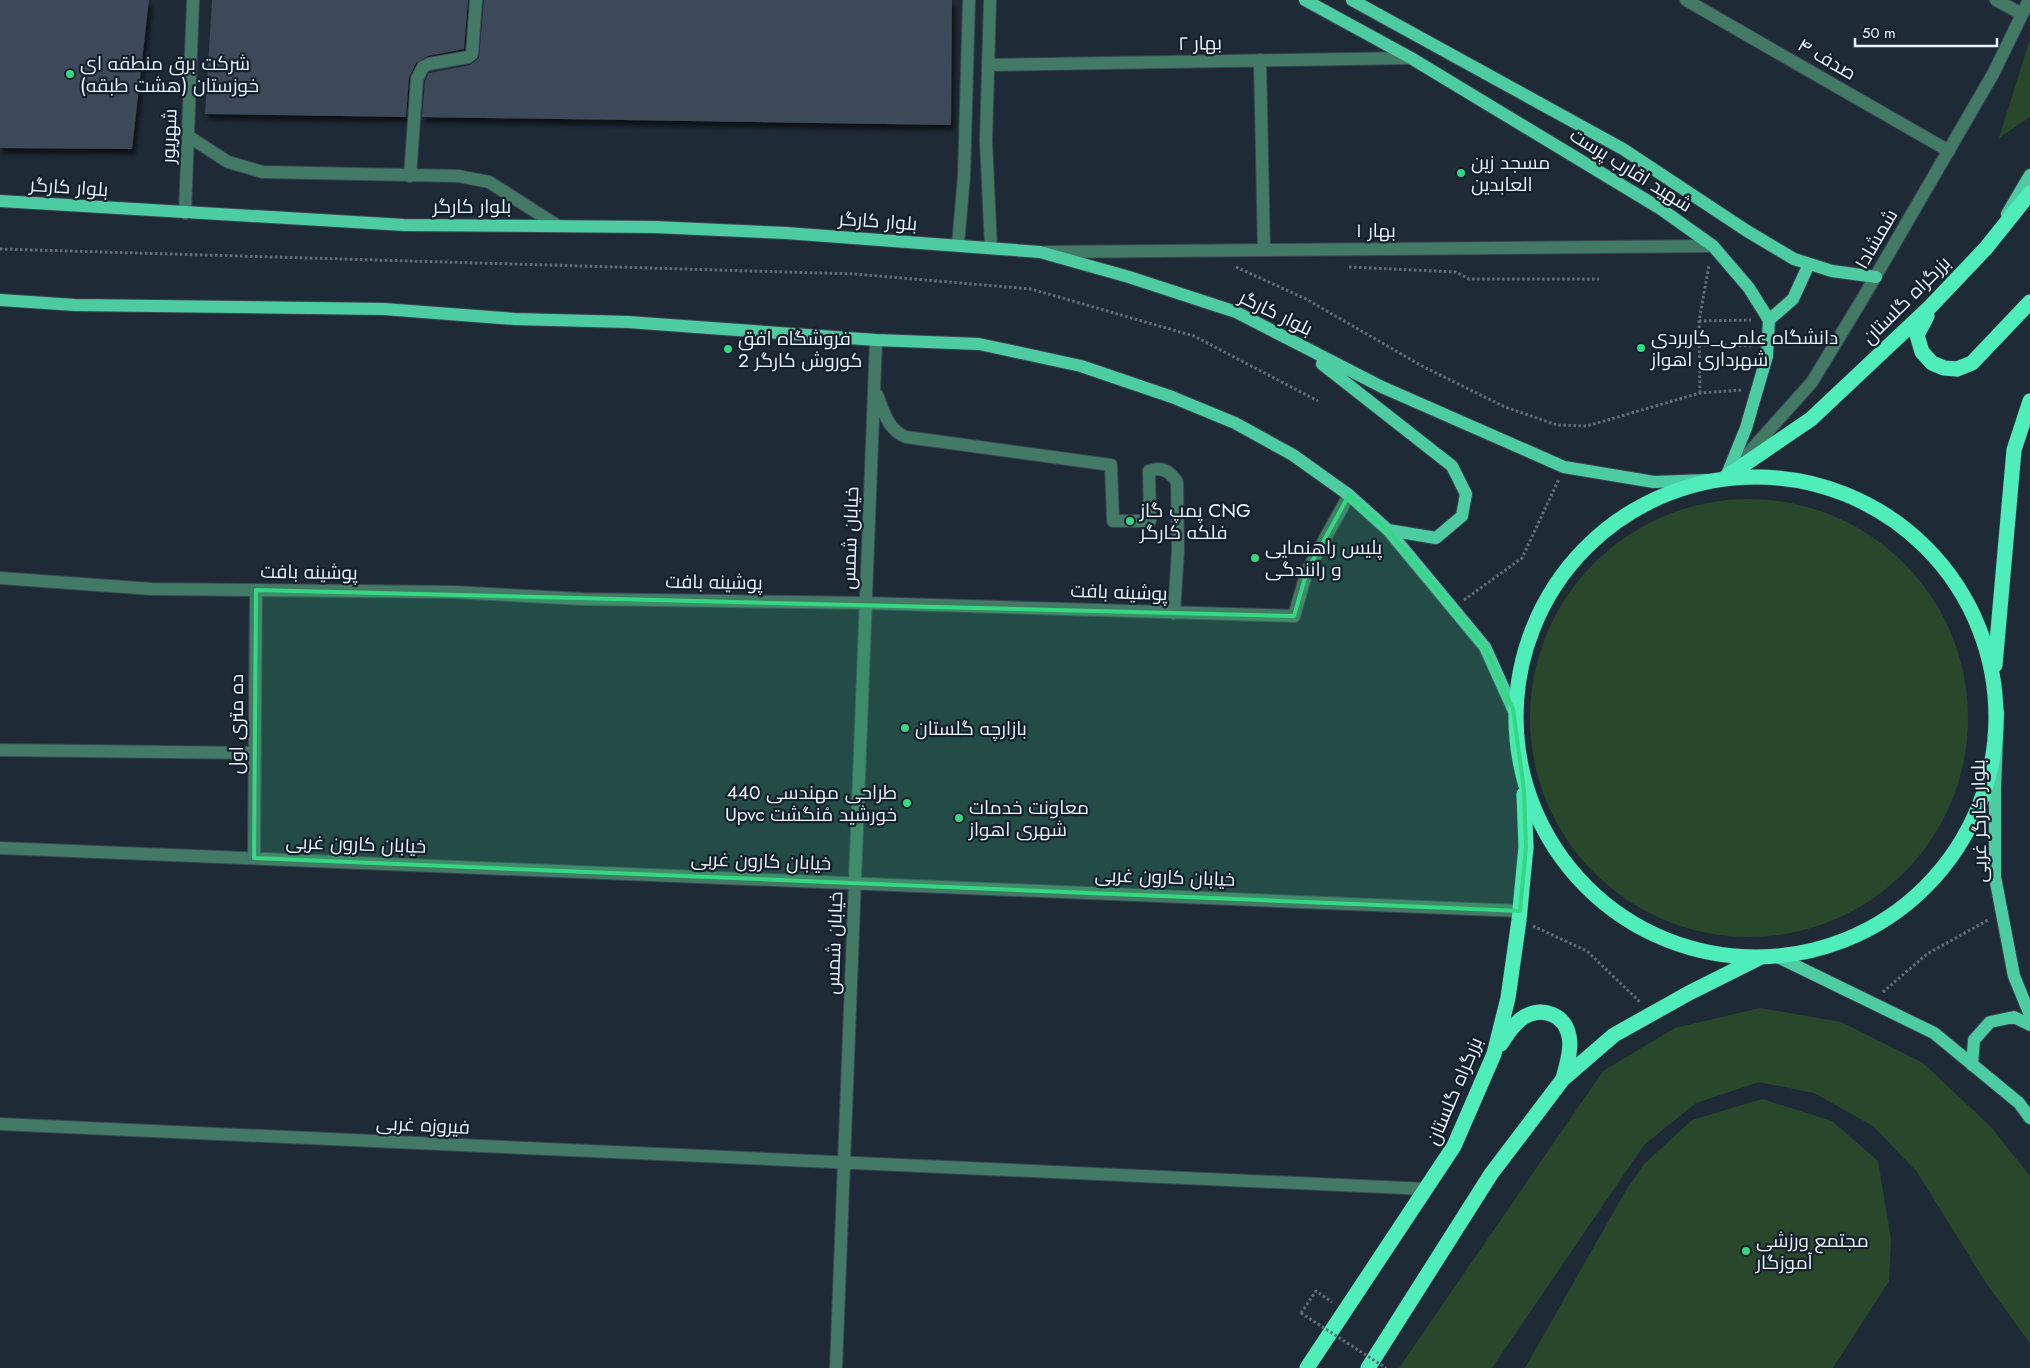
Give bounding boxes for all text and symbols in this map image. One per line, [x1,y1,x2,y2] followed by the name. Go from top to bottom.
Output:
[1855,15,1998,47] scale bar
[1862,22,1896,44] text: 50 m
[1178,29,1222,57] street label: بهار ۲
[1793,31,1861,87] street label: صدف ۴
[80,50,259,99] place label: شرکت برق منطقه ای خوزستان (هشت طبقه)
[64,68,76,80] marker: شرکت برق منطقه ای خوزستان (هشت طبقه)
[155,108,183,165] street label: شهریور
[1565,122,1697,218] street label: شهید اقارب پرست
[1471,149,1550,198] place label: مسجد زین العابدین
[1455,167,1467,179] marker: مسجد زین العابدین
[28,171,109,203] street label: بلوار کارگر
[432,193,511,220] street label: بلوار کارگر
[1848,204,1904,274] street label: شمشاد۱
[837,205,918,237] street label: بلوار کارگر
[1356,217,1396,244] street label: بهار ۱
[1856,250,1956,350] street label: بزرگراه گلستان
[1234,283,1317,342] street label: بلوار کارگر
[1650,324,1838,373] place label: دانشگاه علمی_کاربردی شهرداری اهواز
[738,325,862,374] place label: فروشگاه افق کوروش کارگر 2
[1635,342,1647,354] marker: دانشگاه علمی_کاربردی شهرداری اهواز
[722,343,734,355] marker: فروشگاه افق کوروش کارگر 2
[835,486,865,590] street label: خیابان شمس
[1139,497,1251,546] place label: پمپ گاز CNG فلکه کارگر
[1124,515,1136,527] marker: پمپ گاز CNG فلکه کارگر
[1265,534,1382,583] place label: پلیس راهنمایی و رانندگی
[1249,552,1261,564] marker: پلیس راهنمایی و رانندگی
[260,558,358,586] street label: پوشینه بافت
[665,568,763,596] street label: پوشینه بافت
[1070,577,1168,607] street label: پوشینه بافت
[223,674,250,774] street label: ده متری اول
[915,715,1027,742] place label: بازارچه گلستان
[899,722,911,734] marker: بازارچه گلستان
[1964,759,1994,883] street label: بلوار کارگر غربی
[725,779,897,828] place label: طراحی مهندسی 440 Upvc خورشید مُنگشت
[968,794,1089,843] place label: معاونت خدمات شهری اهواز
[901,797,913,809] marker: طراحی مهندسی 440 Upvc خورشید مُنگشت
[953,812,965,824] marker: معاونت خدمات شهری اهواز
[285,828,427,860] street label: خیابان کارون غربی
[690,845,832,877] street label: خیابان کارون غربی
[1094,861,1236,893] street label: خیابان کارون غربی
[819,891,849,995] street label: خیابان شمس
[1419,1033,1489,1149] street label: بزرگراه گلستان
[375,1109,471,1141] street label: فیروزه غربی
[1755,1227,1869,1276] place label: مجتمع ورزشی آموزگار
[1740,1245,1752,1257] marker: مجتمع ورزشی آموزگار

